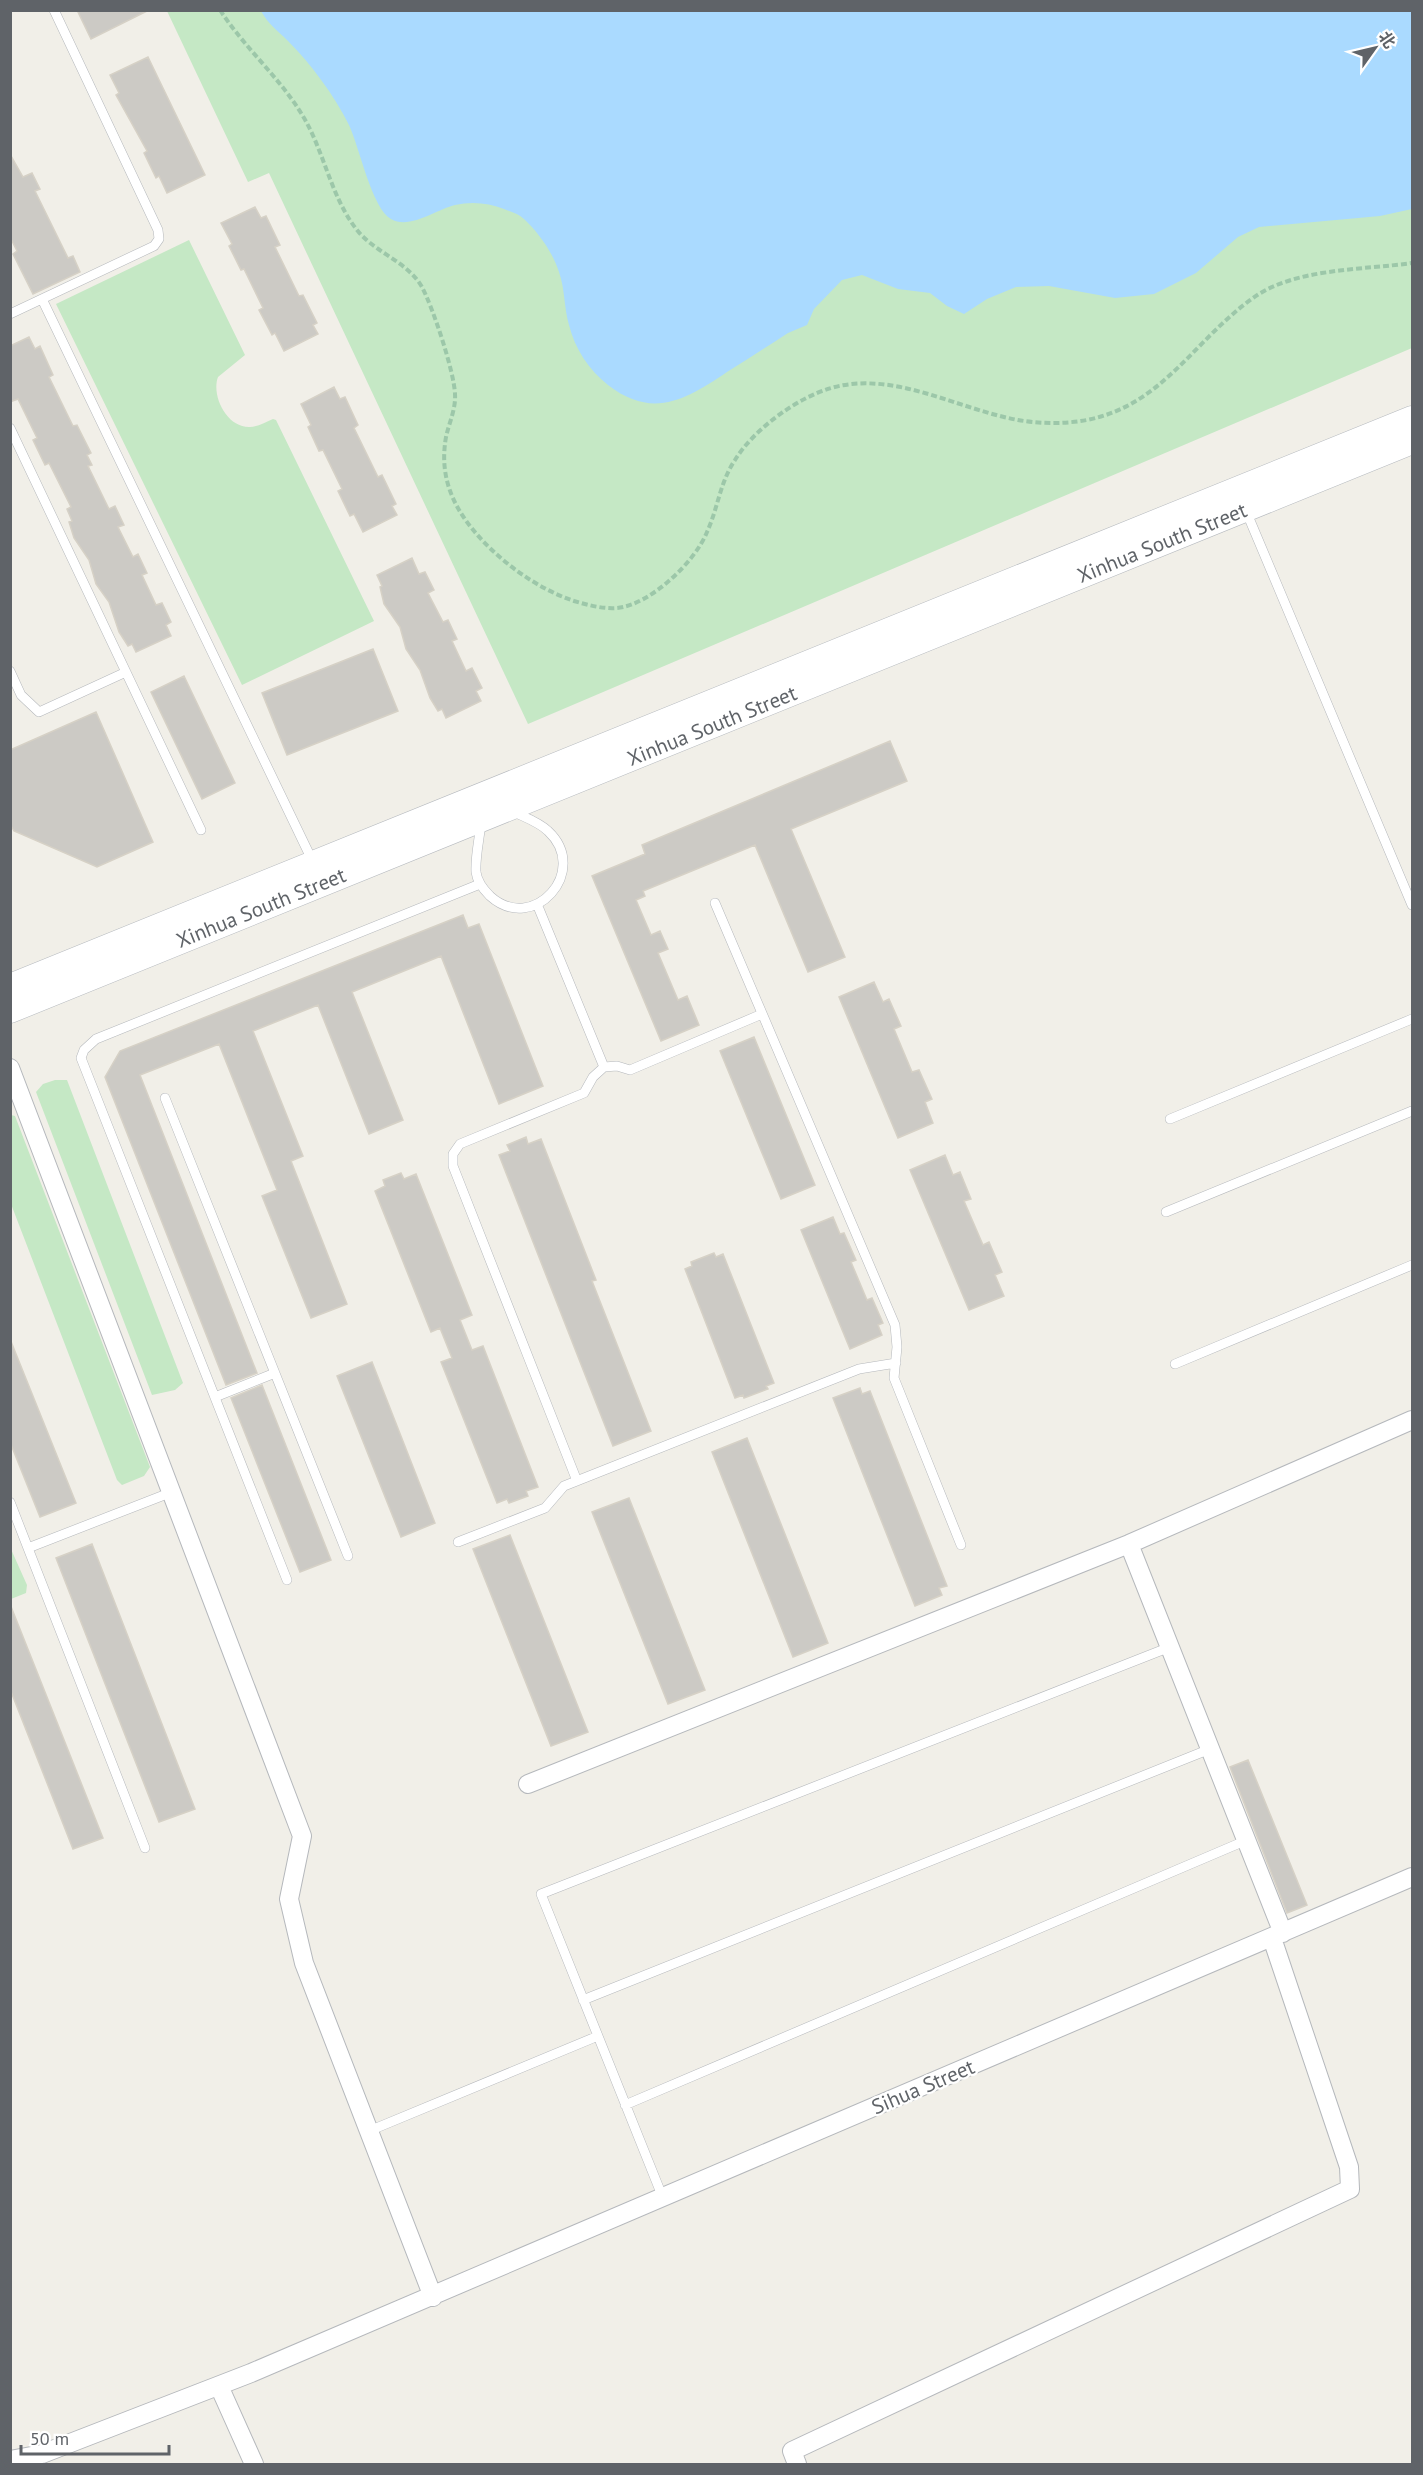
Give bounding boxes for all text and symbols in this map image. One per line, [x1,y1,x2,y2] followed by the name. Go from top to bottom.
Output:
[1345,18,1405,78] north arrow
[1375,27,1400,52] text: 北
[1073,496,1251,589] street label: Xinhua South Street
[623,679,801,772] street label: Xinhua South Street
[172,861,350,954] street label: Xinhua South Street
[867,2053,978,2120] street label: Sihua Street
[21,2418,170,2456] scale bar
[30,2427,69,2450] text: 50 m

